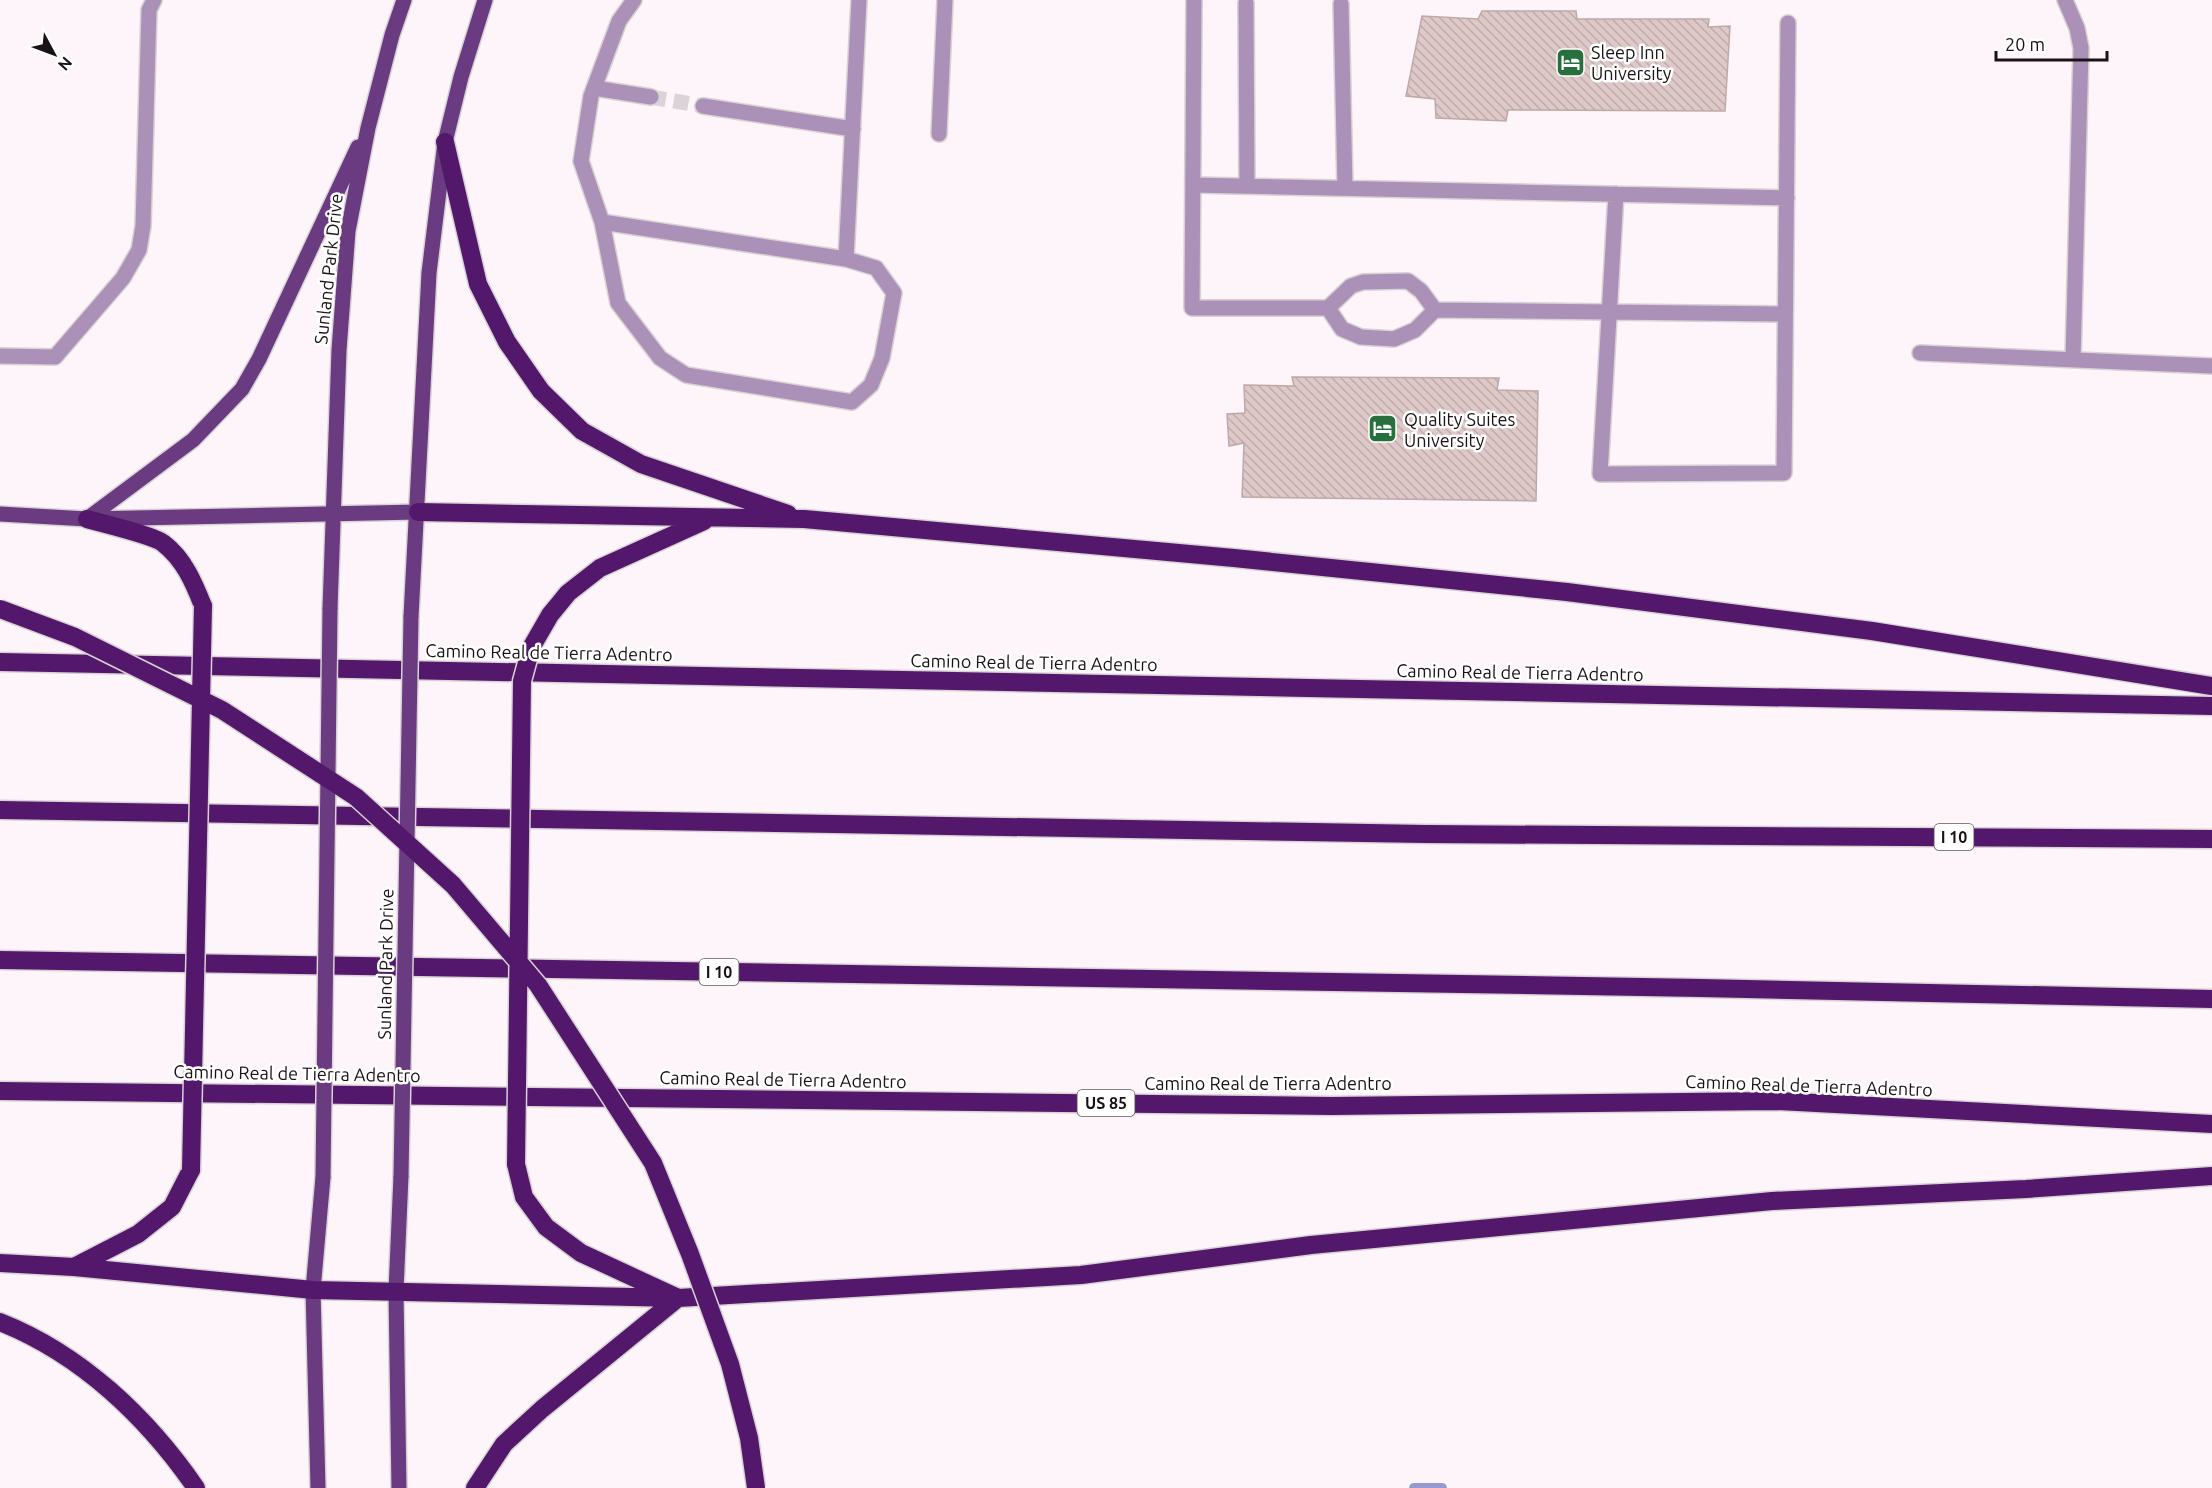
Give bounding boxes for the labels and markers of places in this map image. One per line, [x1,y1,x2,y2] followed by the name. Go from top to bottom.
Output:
[1591,42,1672,83] place label: Sleep Inn University
[1554,46,1586,78] hotel icon: Sleep Inn University
[1404,409,1516,450] place label: Quality Suites University
[1367,413,1399,445] hotel icon: Quality Suites University

